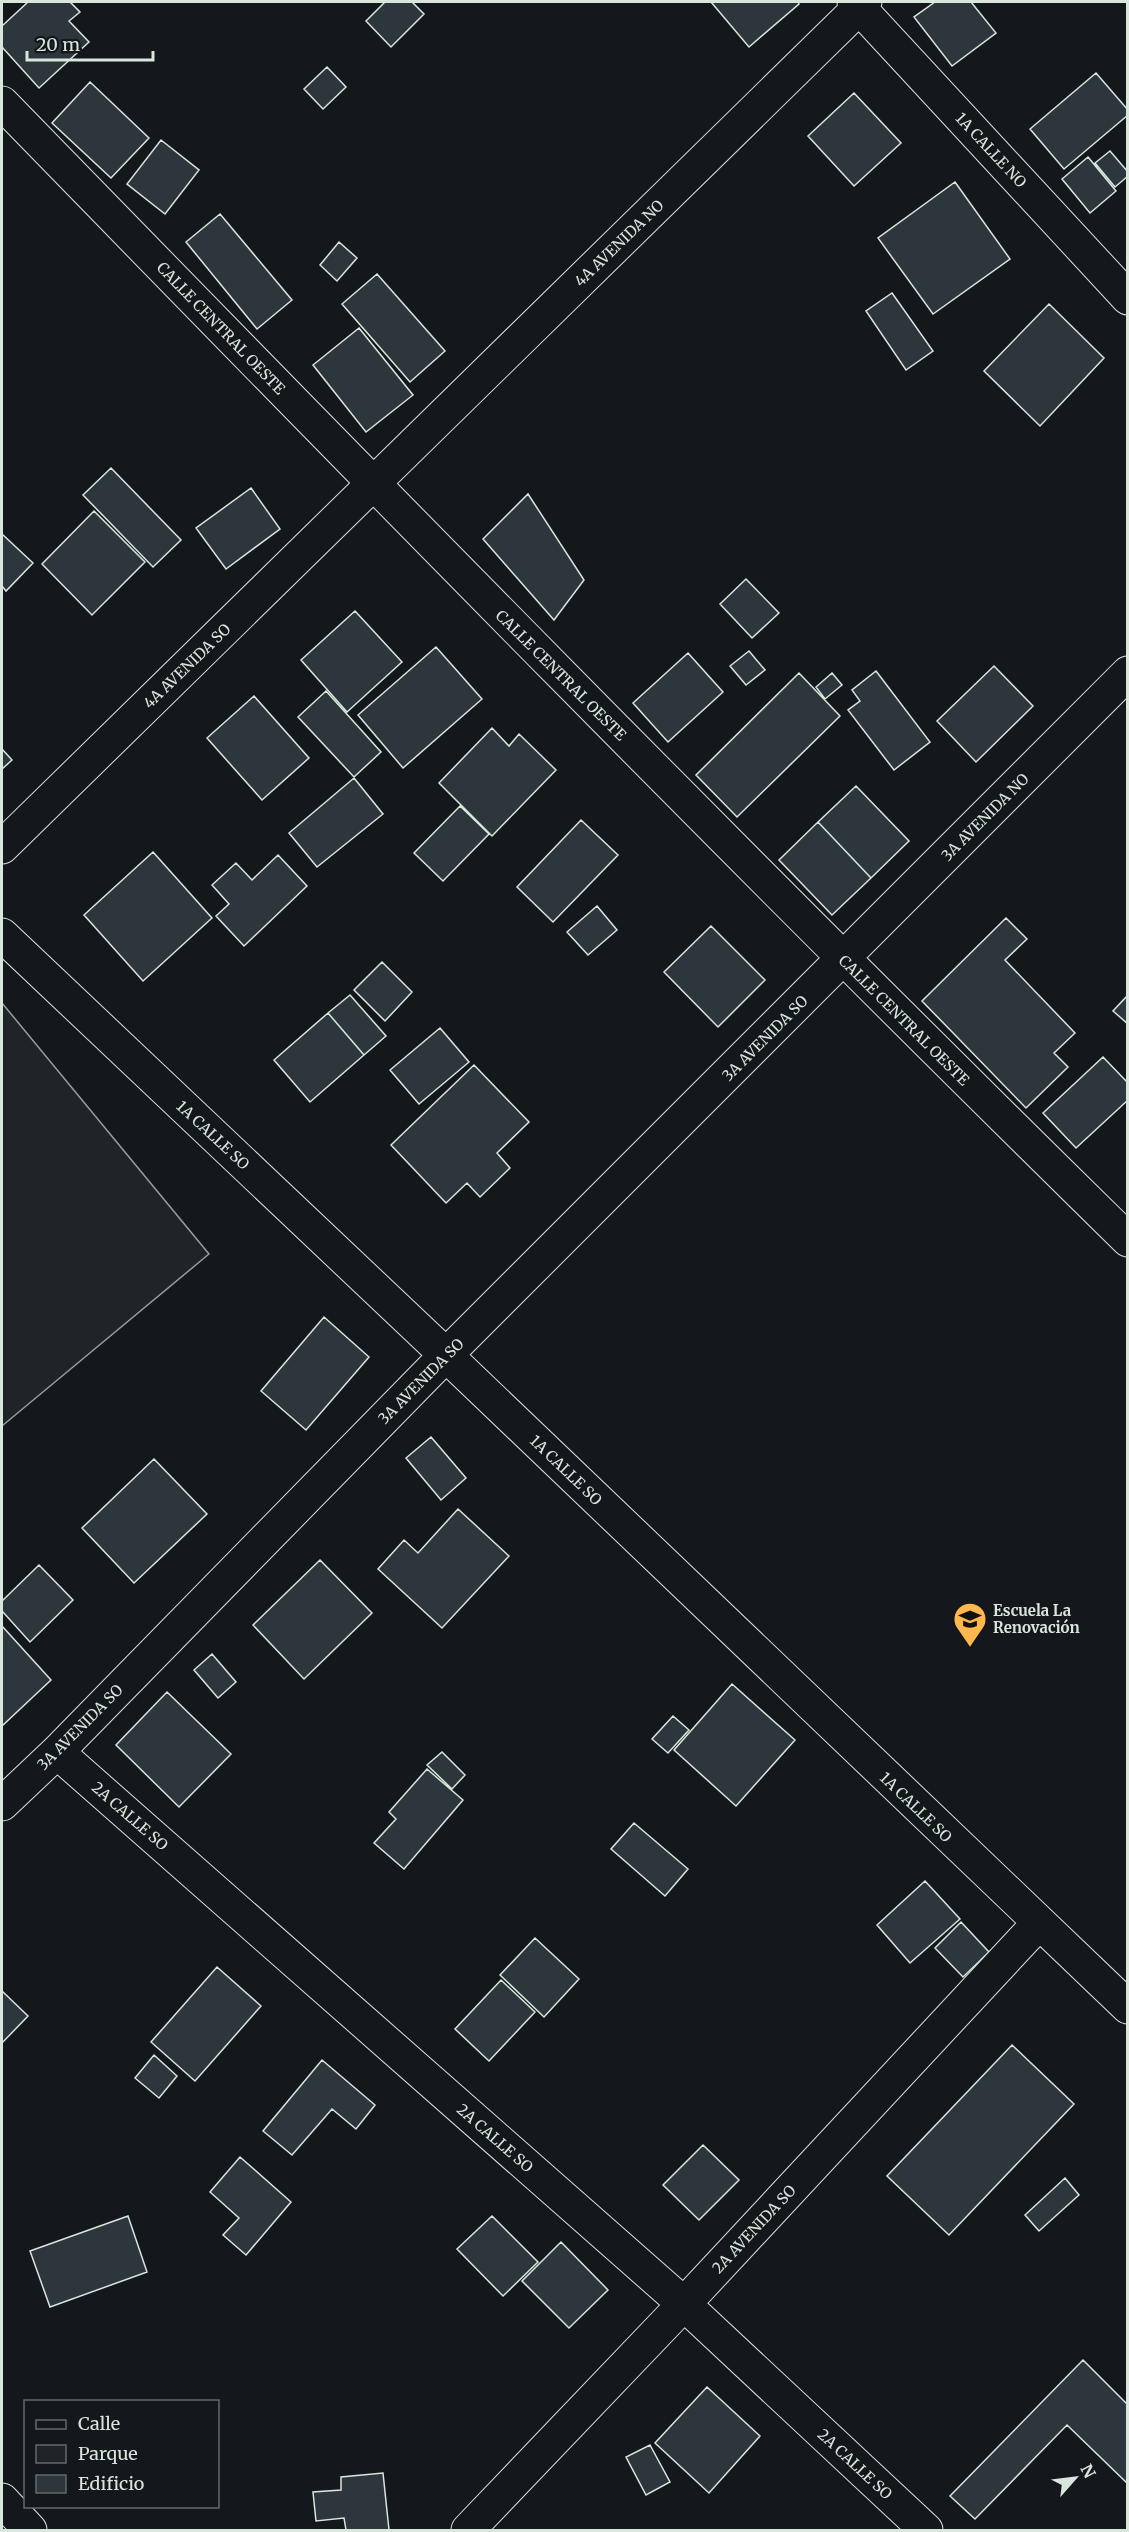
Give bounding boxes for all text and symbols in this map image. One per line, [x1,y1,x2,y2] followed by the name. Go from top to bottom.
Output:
[27,24,153,62] scale bar
[36,33,80,56] text: 20 m
[952,109,1031,191] street label: 1A CALLE NO
[570,196,668,290] street label: 4A AVENIDA NO
[153,258,290,399] street label: CALLE CENTRAL OESTE
[492,606,631,745] street label: CALLE CENTRAL OESTE
[139,619,235,712] street label: 4A AVENIDA SO
[937,769,1033,865] street label: 3A AVENIDA NO
[835,951,974,1090] street label: CALLE CENTRAL OESTE
[718,991,812,1085] street label: 3A AVENIDA SO
[173,1096,254,1174] street label: 1A CALLE SO
[374,1334,468,1428] street label: 3A AVENIDA SO
[526,1431,606,1509] street label: 1A CALLE SO
[952,1601,988,1648] school or university icon: Escuela La Renovación
[993,1601,1080,1637] place label: Escuela La Renovación
[33,1680,127,1774] street label: 3A AVENIDA SO
[876,1768,956,1846] street label: 1A CALLE SO
[88,1778,172,1854] street label: 2A CALLE SO
[453,2100,537,2176] street label: 2A CALLE SO
[708,2181,800,2277] street label: 2A AVENIDA SO
[24,2400,219,2508] legend
[78,2412,120,2435] text: Calle
[814,2425,896,2503] street label: 2A CALLE SO
[78,2442,138,2465] text: Parque
[1045,2448,1105,2508] north arrow
[1076,2461,1100,2482] text: N
[78,2472,144,2495] text: Edificio

